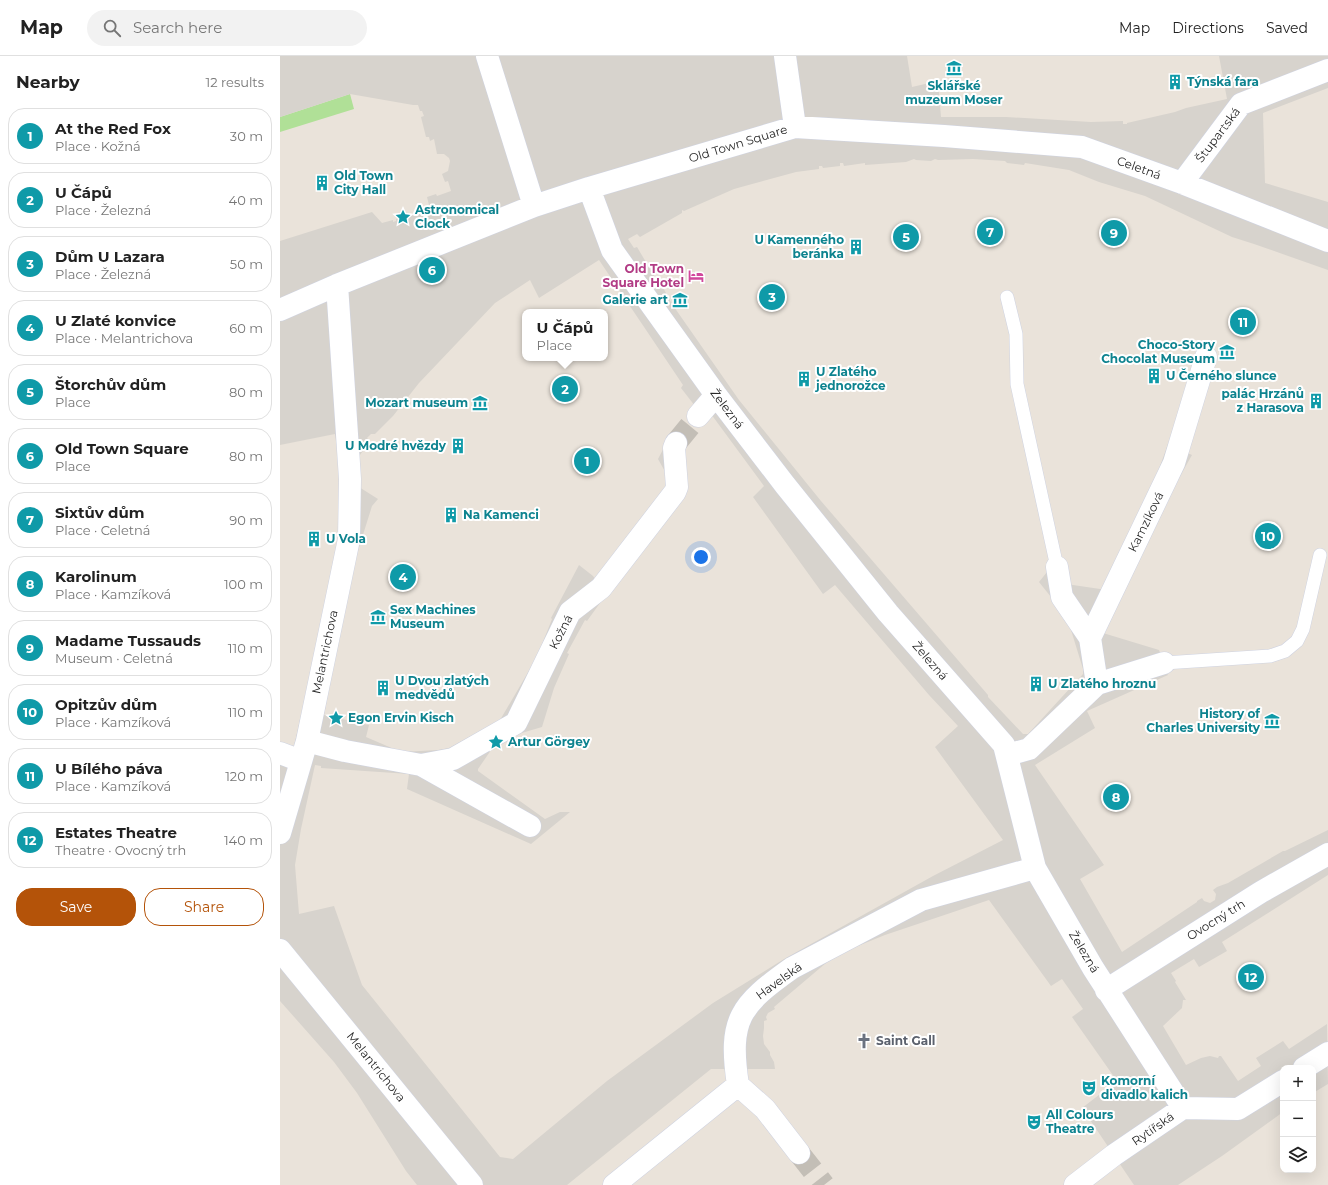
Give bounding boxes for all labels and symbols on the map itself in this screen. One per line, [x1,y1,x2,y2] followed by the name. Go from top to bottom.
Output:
[945,59,963,77] museum icon: Sklářské muzeum Moser
[1166,73,1184,91] building icon: Týnská fara
[1187,74,1259,89] place label: Týnská fara
[905,78,1003,107] place label: Sklářské muzeum Moser
[1192,104,1243,165] street label: Štupartská
[687,121,789,166] street label: Old Town Square
[1115,153,1163,182] street label: Celetná
[334,168,393,197] place label: Old Town City Hall
[313,174,331,192] building icon: Old Town City Hall
[414,202,499,231] place label: Astronomical Clock
[394,208,412,226] place icon: Astronomical Clock
[977,217,1003,247] pin: 7
[1101,218,1127,248] pin: 9
[893,222,919,252] pin: 5
[754,232,844,261] place label: U Kamenného beránka
[847,238,865,256] building icon: U Kamenného beránka
[419,255,445,285] pin: 6
[603,261,684,290] place label: Old Town Square Hotel
[687,267,705,285] hotel icon: Old Town Square Hotel
[759,282,785,312] pin: 3
[671,291,689,309] museum icon: Galerie art
[602,292,669,307] place label: Galerie art
[1230,307,1256,337] pin: 11
[1101,337,1216,366] place label: Choco-Story Chocolat Museum
[1218,343,1236,361] museum icon: Choco-Story Chocolat Museum
[814,364,886,393] place label: U Zlatého jednorožce
[1145,367,1163,385] building icon: U Černého slunce
[1166,368,1277,383] place label: U Černého slunce
[795,370,813,388] building icon: U Zlatého jednorožce
[552,374,578,404] pin: 2
[707,386,747,432] street label: Železná
[1222,386,1304,415] place label: palác Hrzánů z Harasova
[1307,392,1325,410] building icon: palác Hrzánů z Harasova
[471,394,489,412] museum icon: Mozart museum
[365,395,468,410] place label: Mozart museum
[449,437,467,455] building icon: U Modré hvězdy
[345,438,447,453] place label: U Modré hvězdy
[574,446,600,476] pin: 1
[1125,489,1167,554] street label: Kamzíková
[442,506,460,524] building icon: Na Kamenci
[463,507,539,522] place label: Na Kamenci
[1255,521,1281,551] pin: 10
[305,530,323,548] building icon: U Vola
[326,531,366,546] place label: U Vola
[691,547,711,567] your location
[390,562,416,592] pin: 4
[390,602,476,631] place label: Sex Machines Museum
[369,608,387,626] museum icon: Sex Machines Museum
[308,609,341,695] street label: Melantrichova
[545,612,576,652] street label: Kožná
[909,638,951,683] street label: Železná
[395,673,489,702] place label: U Dvou zlatých medvědů
[1027,675,1045,693] building icon: U Zlatého hroznu
[1048,676,1156,691] place label: U Zlatého hroznu
[374,679,392,697] building icon: U Dvou zlatých medvědů
[1146,706,1261,735] place label: History of Charles University
[327,709,345,727] place icon: Egon Ervin Kisch
[348,710,454,725] place label: Egon Ervin Kisch
[1263,712,1281,730] museum icon: History of Charles University
[487,733,505,751] place icon: Artur Görgey
[507,734,591,749] place label: Artur Görgey
[1103,782,1129,812] pin: 8
[1184,896,1248,943] street label: Ovocný trh
[1066,928,1103,976] street label: Železná
[753,959,805,1002] street label: Havelská
[1238,962,1264,992] pin: 12
[344,1029,409,1105] street label: Melantrichova
[855,1032,873,1050] church icon: Saint Gall
[876,1033,935,1048] place label: Saint Gall
[1101,1073,1188,1102] place label: Komorní divadlo kalich
[1080,1079,1098,1097] theatre icon: Komorní divadlo kalich
[1045,1107,1114,1136] place label: All Colours Theatre
[1129,1109,1177,1149] street label: Rytířská
[1025,1113,1043,1131] theatre icon: All Colours Theatre

